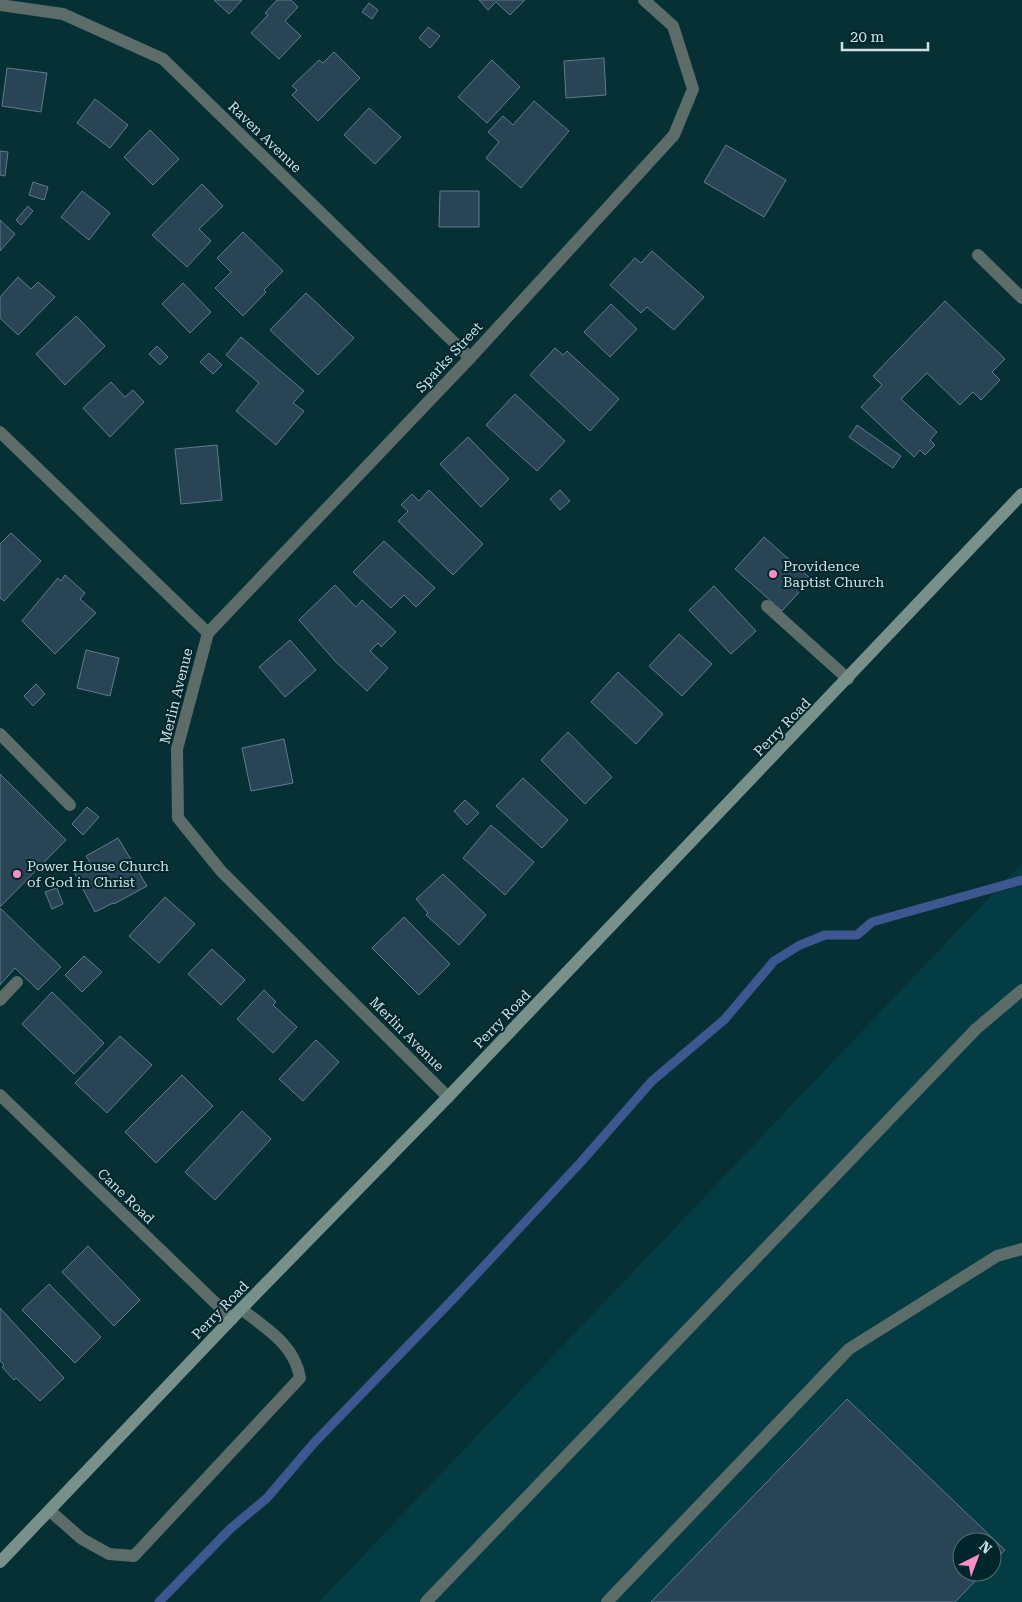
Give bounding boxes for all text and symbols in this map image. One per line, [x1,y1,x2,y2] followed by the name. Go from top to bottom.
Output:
[842,20,928,52] scale bar
[850,28,885,46] text: 20 m
[225,98,305,176] street label: Raven Avenue
[412,319,486,395] street label: Sparks Street
[783,558,884,590] place label: Providence Baptist Church
[767,568,779,580] marker: Providence Baptist Church
[156,646,196,746] street label: Merlin Avenue
[750,695,814,759] street label: Perry Road
[27,858,169,890] place label: Power House Church of God in Christ
[11,868,23,880] marker: Power House Church of God in Christ
[470,987,534,1051] street label: Perry Road
[367,994,448,1075] street label: Merlin Avenue
[94,1165,158,1227] street label: Cane Road
[188,1278,252,1342] street label: Perry Road
[952,1532,1002,1582] north arrow
[976,1538,995,1557] text: N

